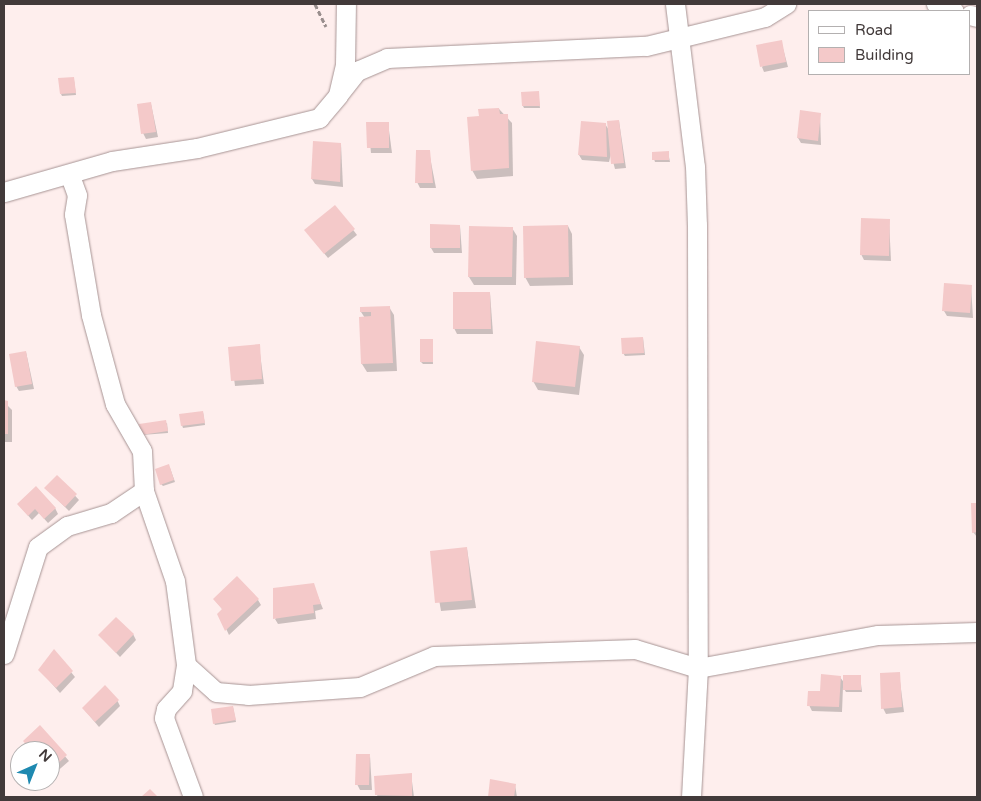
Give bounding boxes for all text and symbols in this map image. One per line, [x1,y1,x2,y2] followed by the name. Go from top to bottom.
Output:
[808,10,971,75] legend
[855,21,893,39] text: Road
[855,46,914,64] text: Building
[10,741,60,791] north arrow
[35,746,55,766] text: N

